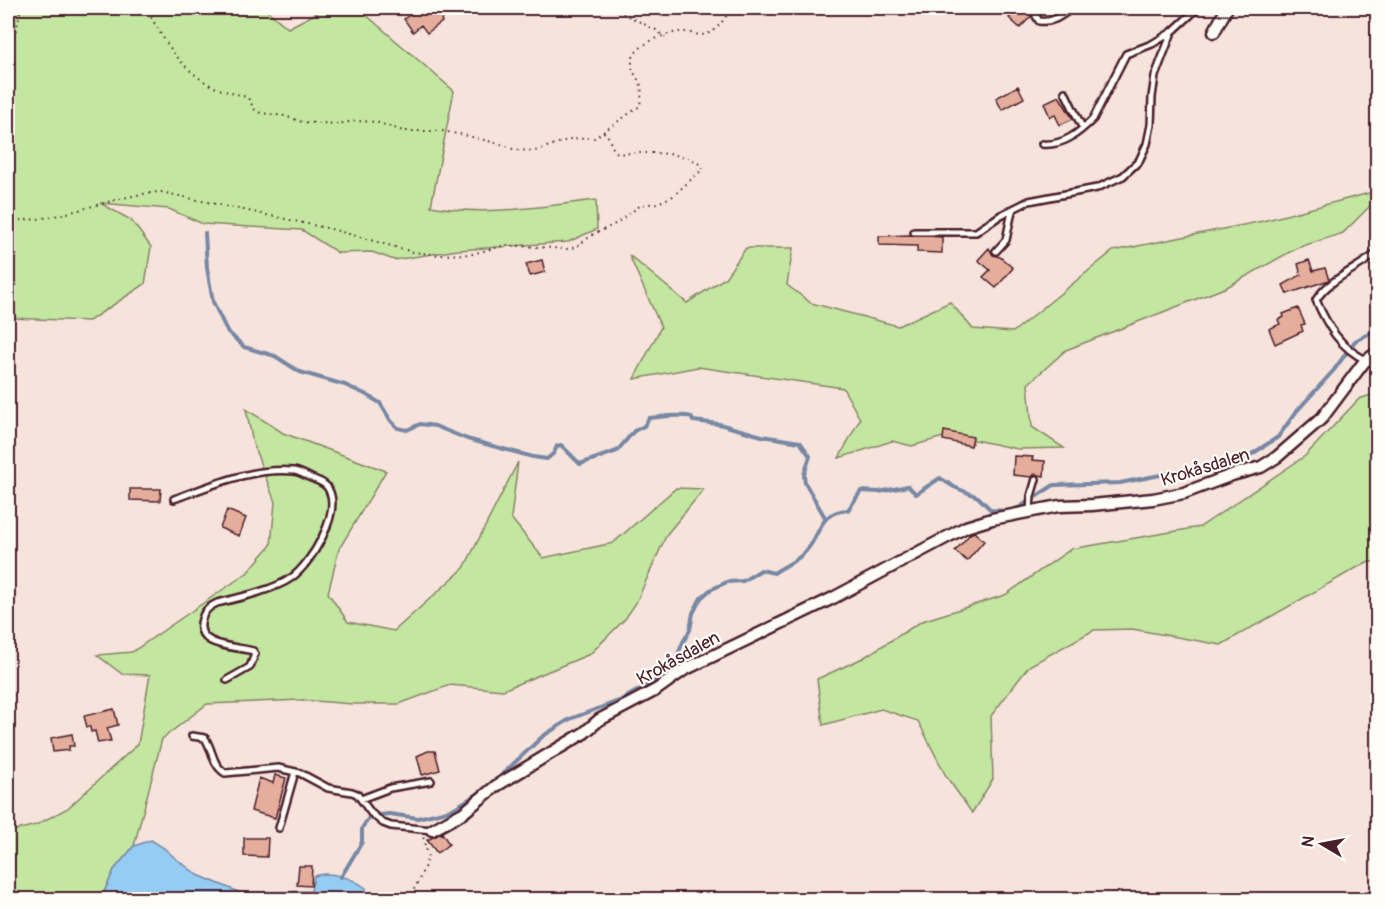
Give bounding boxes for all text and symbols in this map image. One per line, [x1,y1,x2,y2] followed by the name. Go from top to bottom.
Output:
[1158,443,1252,492] street label: Krokåsdalen
[633,626,724,691] street label: Krokåsdalen
[1292,814,1352,874] north arrow
[1297,834,1319,849] text: N

